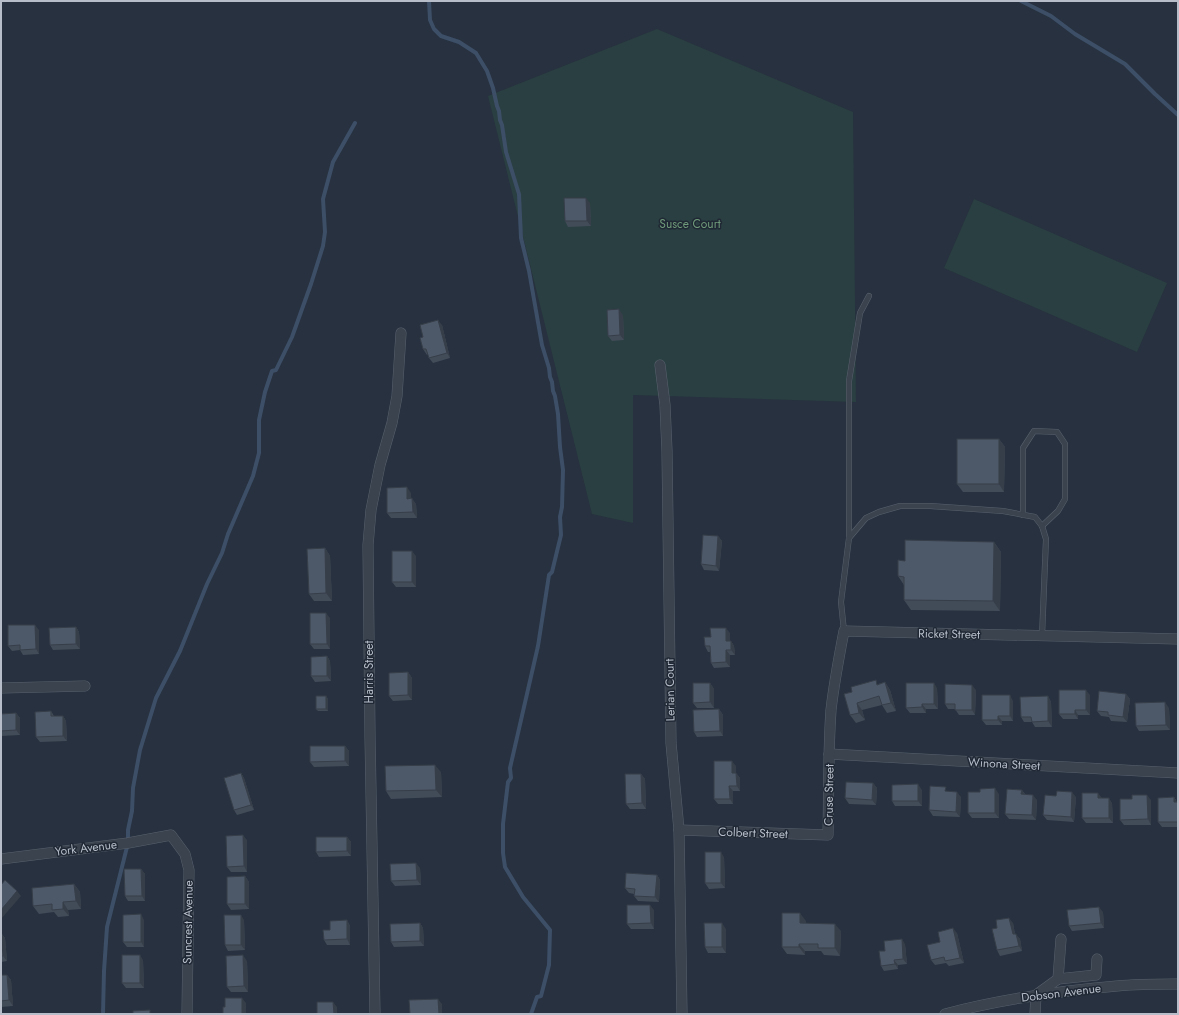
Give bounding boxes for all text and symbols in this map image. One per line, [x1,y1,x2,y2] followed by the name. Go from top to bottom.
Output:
[659,215,721,233] park label: Susce Court
[918,624,980,644] street label: Ricket Street
[360,640,378,703] street label: Harris Street
[660,658,680,721] street label: Lerian Court
[967,753,1041,775] street label: Winona Street
[819,764,839,826] street label: Cruse Street
[718,823,788,843] street label: Colbert Street
[54,835,118,861] street label: York Avenue
[178,880,198,964] street label: Suncrest Avenue
[1020,979,1102,1007] street label: Dobson Avenue

